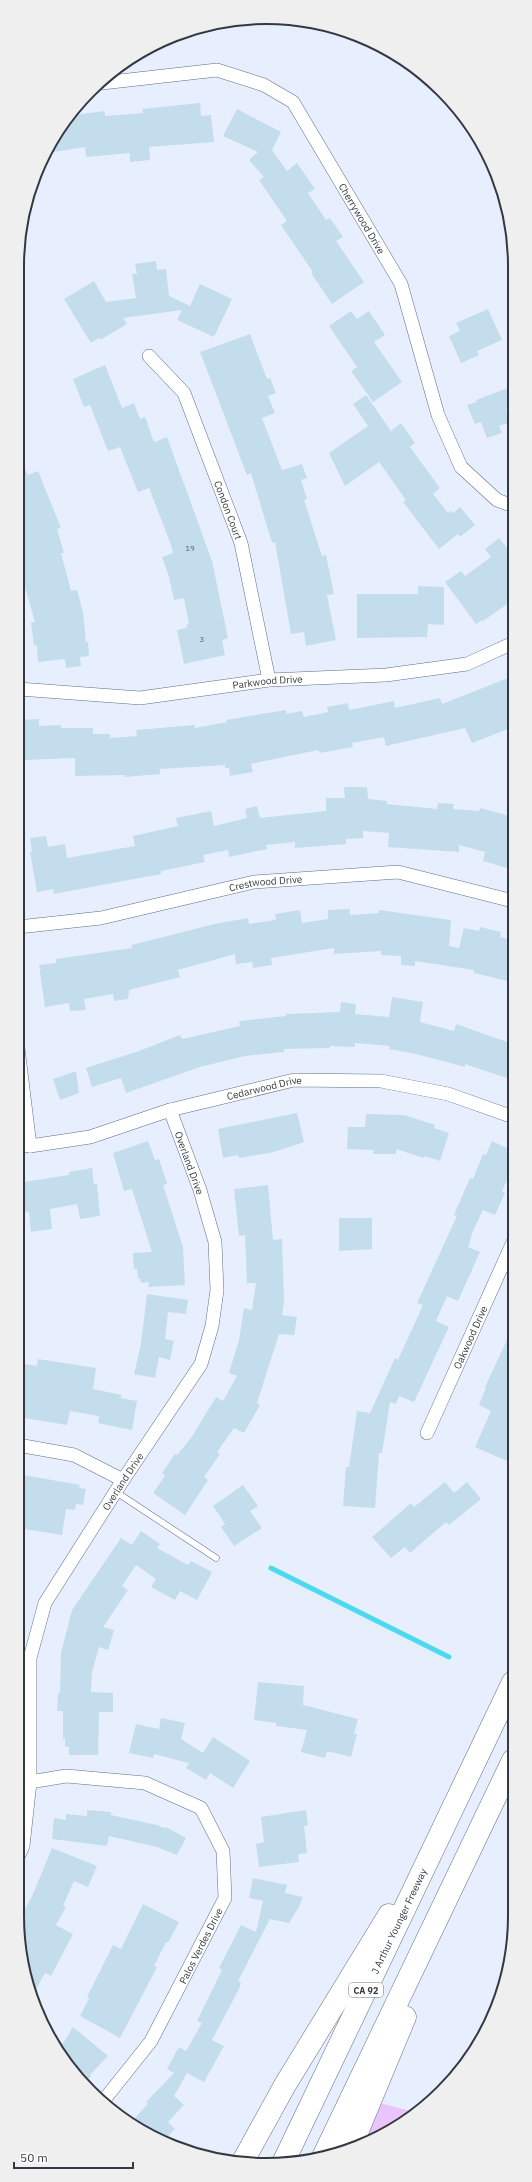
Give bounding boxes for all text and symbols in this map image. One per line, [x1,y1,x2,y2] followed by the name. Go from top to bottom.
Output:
[336,181,388,257] street label: Cherrywood Drive
[211,479,246,542] street label: Condon Court
[185,543,195,553] house number: 19
[200,634,205,644] house number: 3
[232,672,303,692] street label: Parkwood Drive
[228,872,303,894] street label: Crestwood Drive
[225,1073,302,1103] street label: Cedarwood Drive
[172,1130,207,1197] street label: Overland Drive
[450,1303,490,1371] street label: Oakwood Drive
[99,1450,146,1513] street label: Overland Drive
[368,1866,430,1976] street label: J Arthur Younger Freeway
[176,1905,226,1986] street label: Palos Verdes Drive
[349,1983,383,1997] road number: CA 92
[14,2144,133,2170] scale bar
[20,2150,48,2165] text: 50 m

